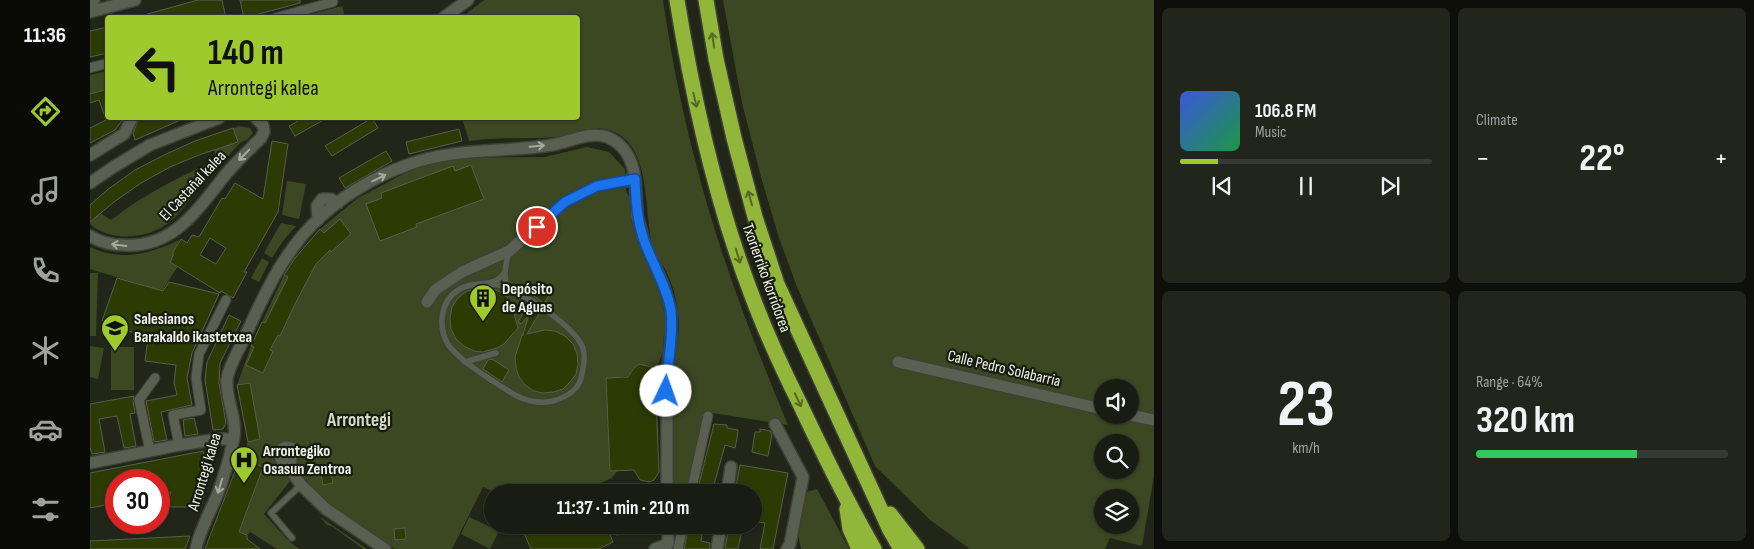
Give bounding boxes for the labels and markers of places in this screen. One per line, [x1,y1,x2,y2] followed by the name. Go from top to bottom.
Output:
[516,206,558,248] pin
[502,280,553,317] place label: Depósito de Aguas
[468,283,498,322] building icon: Depósito de Aguas
[134,310,252,347] place label: Salesianos Barakaldo ikastetxea
[100,313,130,352] school or university icon: Salesianos Barakaldo ikastetxea
[262,442,351,479] place label: Arrontegiko Osasun Zentroa
[229,445,259,484] hospital icon: Arrontegiko Osasun Zentroa

